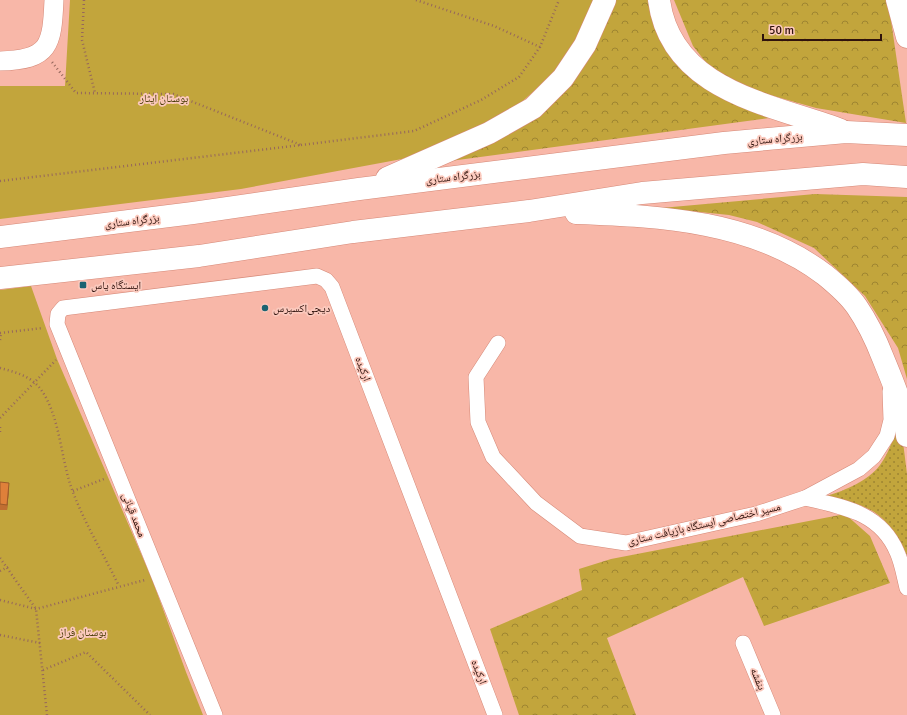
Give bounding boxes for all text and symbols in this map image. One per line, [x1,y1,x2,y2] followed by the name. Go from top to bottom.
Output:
[763,16,881,42] scale bar
[769,23,794,38] text: 50 m
[139,92,188,105] park label: بوستان ایثار
[747,130,803,148] street label: بزرگراه ستاری
[425,167,481,187] street label: بزرگراه ستاری
[104,211,160,231] street label: بزرگراه ستاری
[91,279,141,292] place label: ایستگاه یاس
[78,280,88,290] marker: ایستگاه یاس
[273,302,331,315] place label: دیجی‌اکسپرس
[260,303,270,313] marker: دیجی‌اکسپرس
[352,355,374,383] street label: ارکیده
[119,491,149,539] street label: محمد قپانی
[626,500,782,548] street label: مسیر اختصاصی ایستگاه بازیافت ستاری
[59,626,106,639] park label: بوستان فراز
[468,658,490,686] street label: ارکیده
[748,666,768,692] street label: بنفشه

